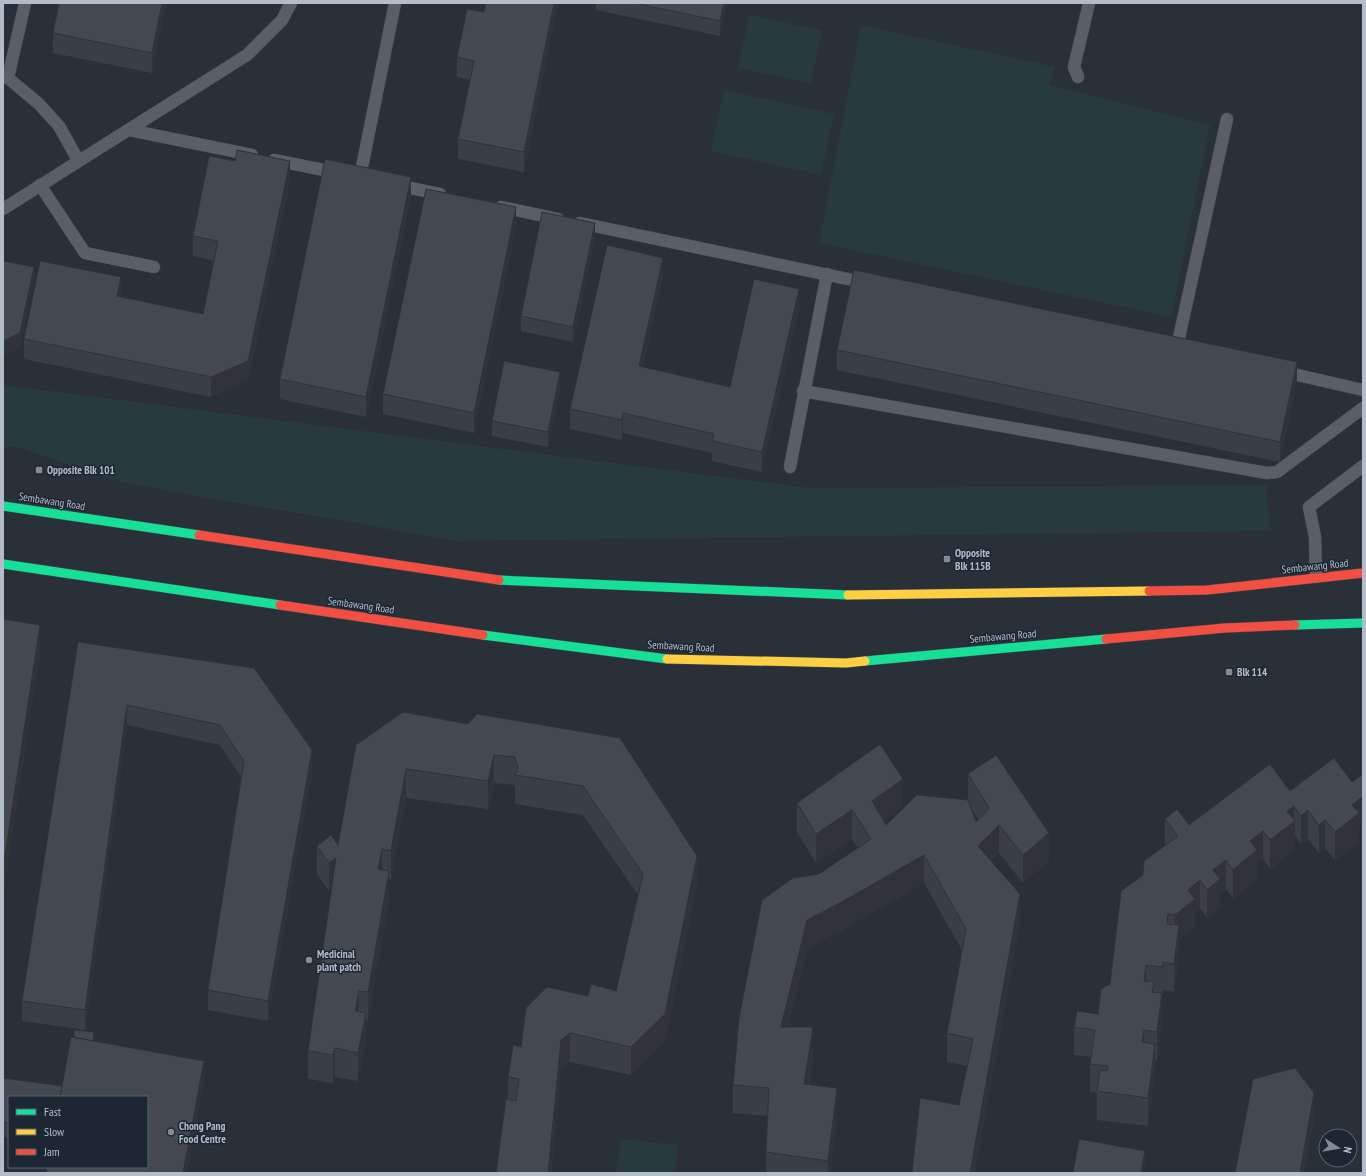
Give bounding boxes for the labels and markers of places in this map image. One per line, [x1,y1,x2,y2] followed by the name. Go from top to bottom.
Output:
[47,463,115,477] place label: Opposite Blk 101
[34,465,44,475] marker: Opposite Blk 101
[955,546,991,573] place label: Opposite Blk 115B
[942,554,952,564] marker: Opposite Blk 115B
[1237,665,1268,679] place label: Blk 114
[1224,667,1234,677] marker: Blk 114
[317,947,361,974] place label: Medicinal plant patch
[304,955,314,965] marker: Medicinal plant patch
[179,1119,226,1146] place label: Chong Pang Food Centre
[166,1127,176,1137] marker: Chong Pang Food Centre

